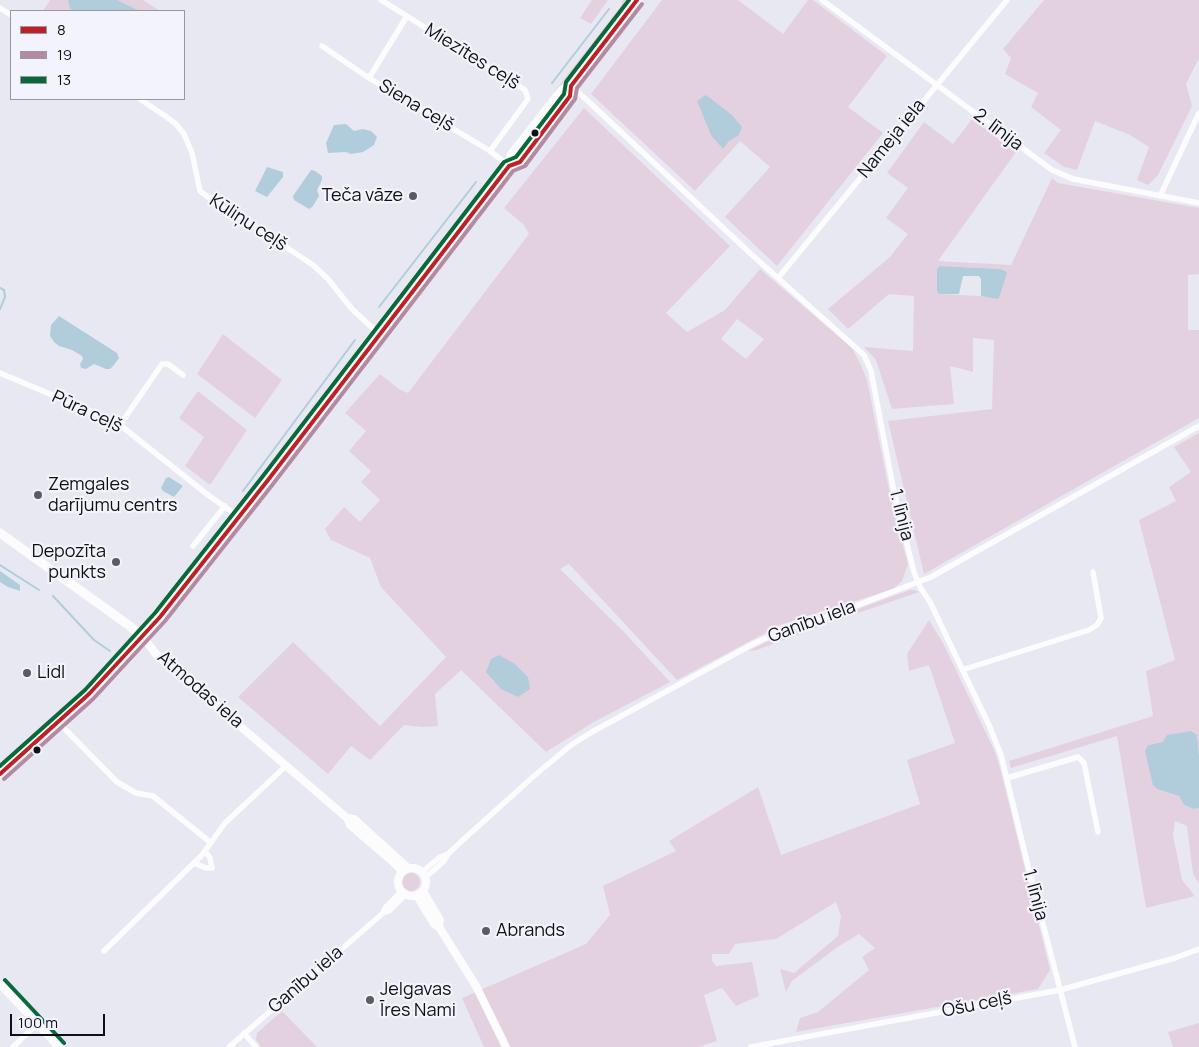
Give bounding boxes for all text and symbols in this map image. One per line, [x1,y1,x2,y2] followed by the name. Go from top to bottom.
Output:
[10,10,185,100] legend
[57,19,66,40] text: 8
[421,19,523,95] street label: Miezītes ceļš
[57,44,72,65] text: 19
[57,69,71,90] text: 13
[375,75,457,137] street label: Siena ceļš
[854,95,930,183] street label: Nameja iela
[969,104,1027,156] street label: 2. līnija
[530,128,540,138] unlabelled marker
[322,185,403,207] place label: Teča vāze
[205,190,291,256] street label: Kūliņu ceļš
[407,190,419,202] marker: Teča vāze
[48,386,126,438] street label: Pūra ceļš
[48,474,178,516] place label: Zemgales darījumu centrs
[884,487,918,543] street label: 1. līnija
[32,489,44,501] marker: Zemgales darījumu centrs
[32,541,106,584] place label: Depozīta punkts
[110,556,122,568] marker: Depozīta punkts
[765,596,859,648] street label: Ganību iela
[153,647,247,733] street label: Atmodas iela
[37,662,65,684] place label: Lidl
[21,667,33,679] marker: Lidl
[32,745,42,755] unlabelled marker
[1018,867,1052,923] street label: 1. līnija
[496,920,565,942] place label: Abrands
[480,925,492,937] marker: Abrands
[264,942,348,1018] street label: Ganību iela
[380,979,456,1022] place label: Jelgavas Īres Nami
[940,988,1014,1022] street label: Ošu ceļš
[364,994,376,1006] marker: Jelgavas Īres Nami
[12,1004,108,1036] scale bar
[18,1012,58,1033] text: 100 m

